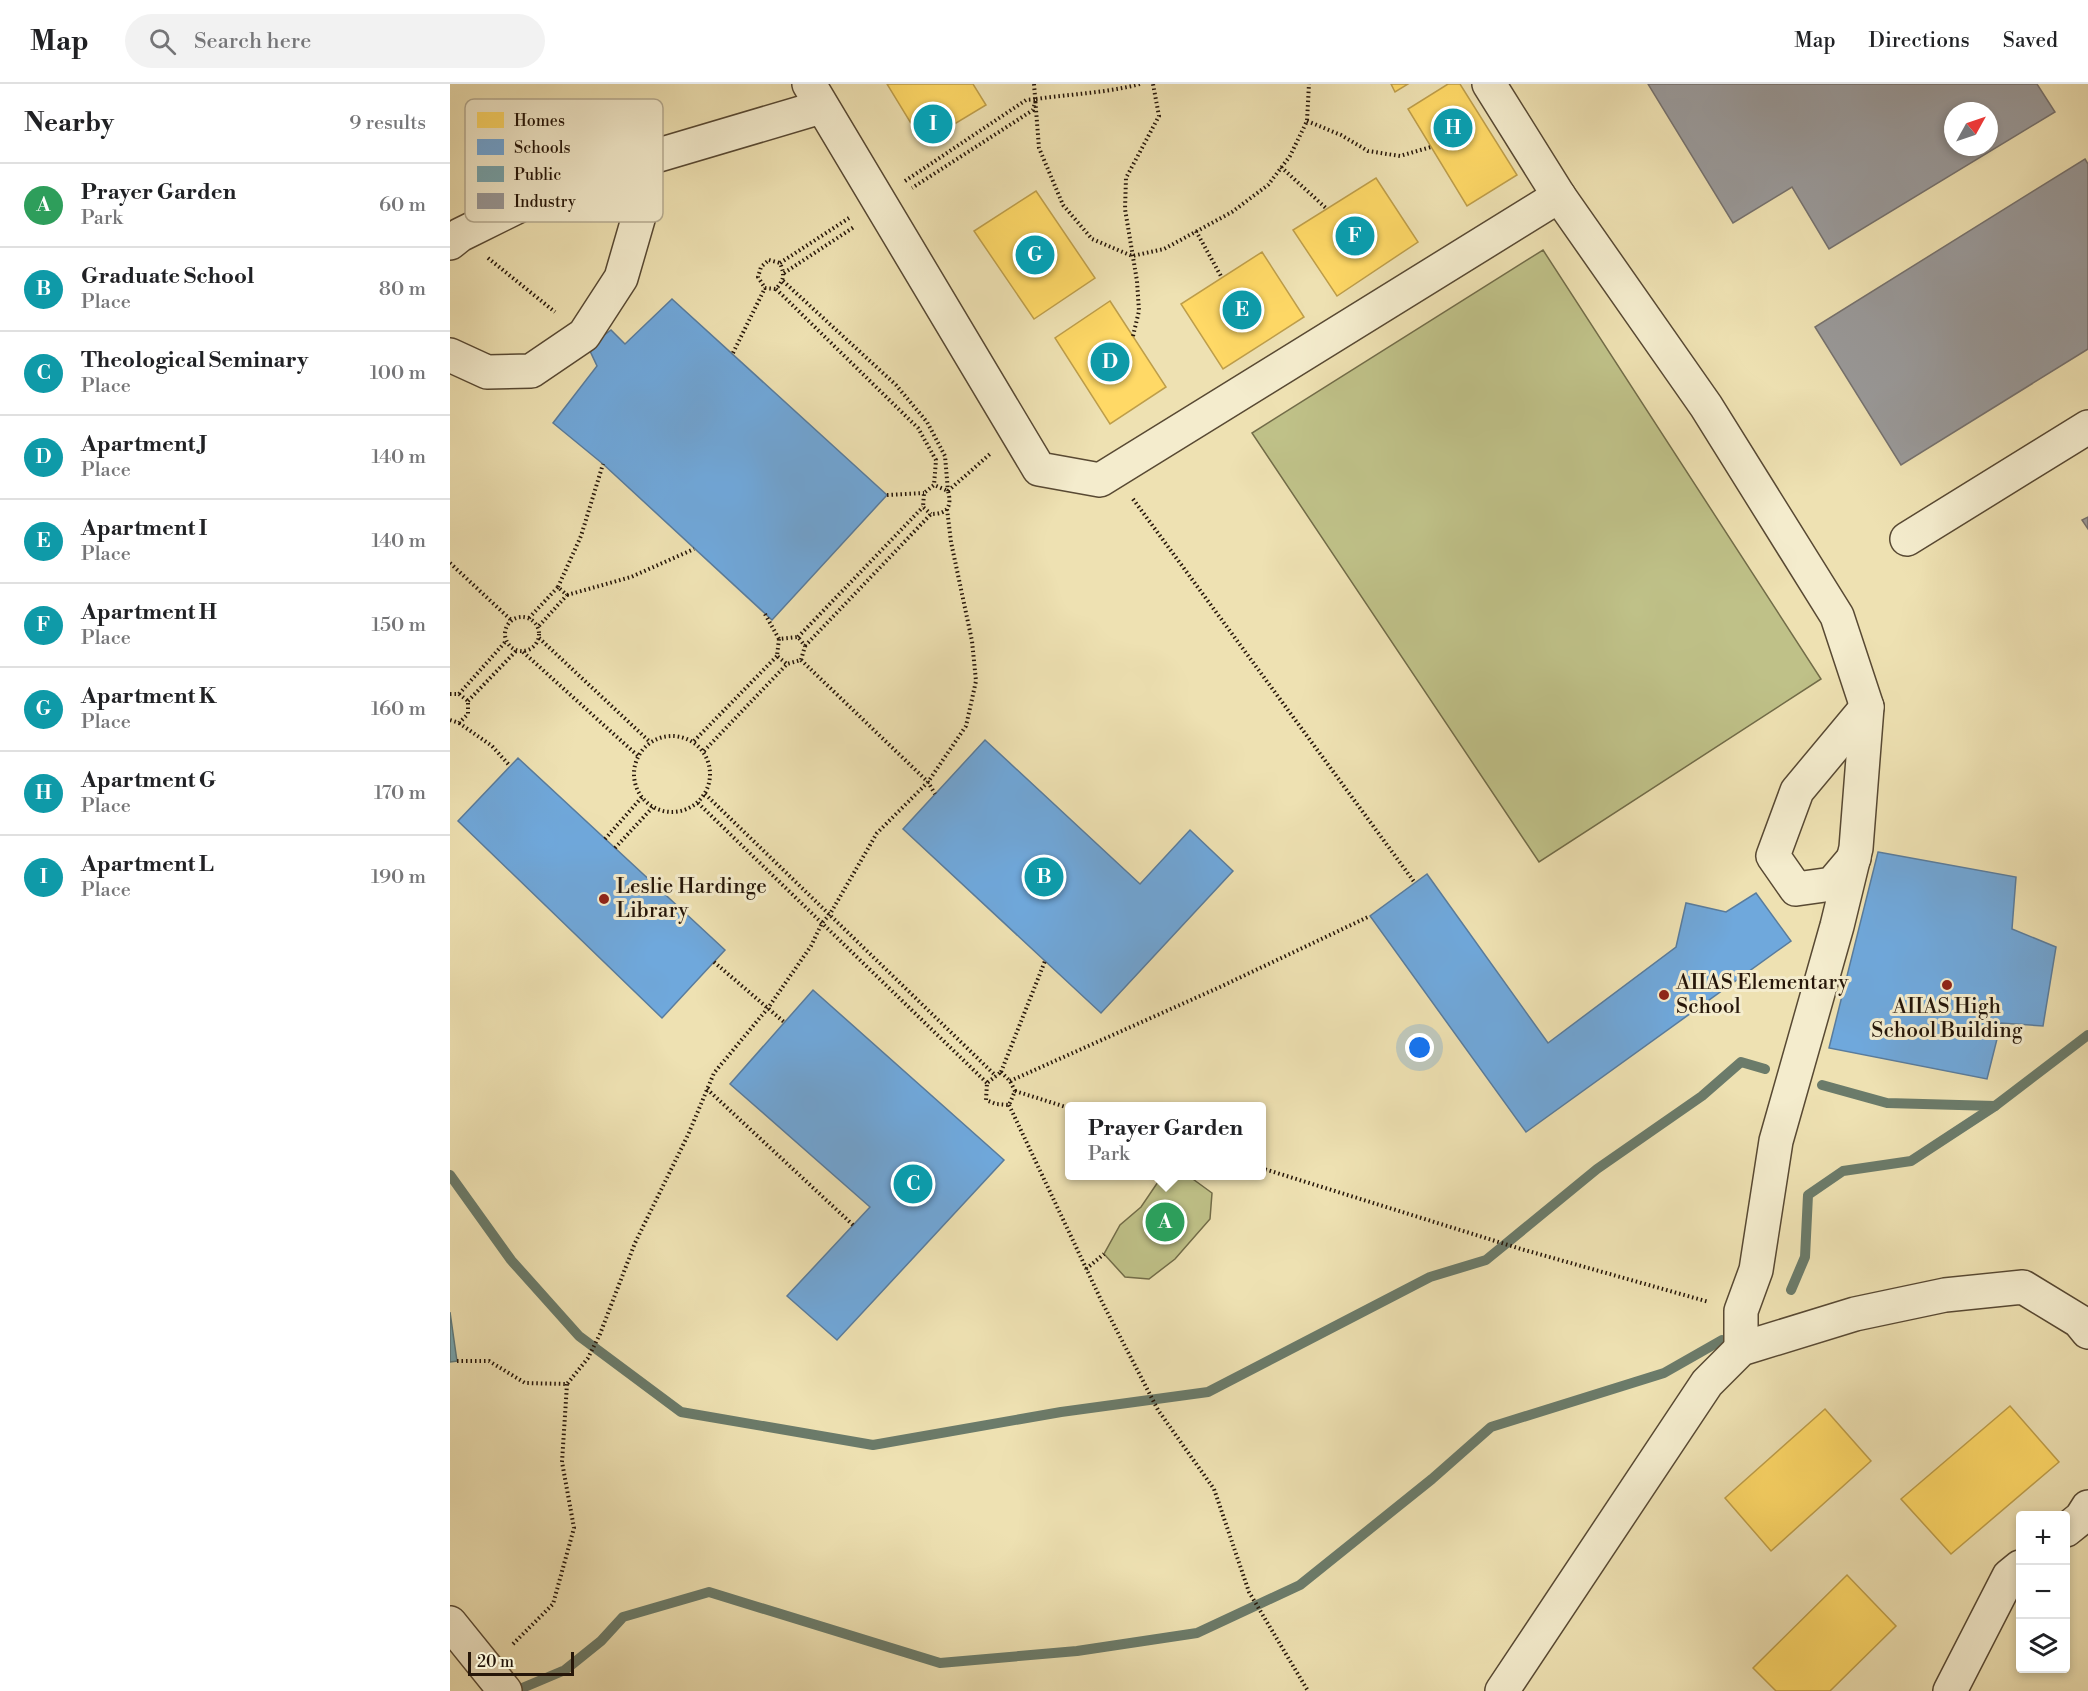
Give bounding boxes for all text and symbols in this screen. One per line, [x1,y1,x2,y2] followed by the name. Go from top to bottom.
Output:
[125,14,545,68] search box
[30,24,89,59] text: Map
[146,25,179,58] icon: search
[194,28,311,55] text: Search here
[1794,28,1836,54] text: Map
[1869,28,1970,54] text: Directions
[2003,28,2058,54] text: Saved
[465,99,663,222] legend
[914,102,952,147] pin: I
[1944,102,1998,156] north arrow
[1434,106,1472,150] pin: H
[24,107,114,139] text: Nearby
[349,111,426,136] text: 9 results
[514,111,565,131] text: Homes
[514,138,570,158] text: Schools
[514,165,561,185] text: Public
[81,179,236,206] text: Prayer Garden
[514,192,576,212] text: Industry
[36,193,51,218] text: A
[379,193,426,218] text: 60 m
[81,206,123,231] text: Park
[1336,214,1374,258] pin: F
[1016,232,1054,278] pin: G
[81,263,254,290] text: Graduate School
[36,277,51,302] text: B
[379,277,426,302] text: 80 m
[1222,288,1262,332] pin: E
[81,290,131,315] text: Place
[1090,340,1130,384] pin: D
[81,347,308,374] text: Theological Seminary
[36,361,51,386] text: C
[370,361,426,386] text: 100 m
[81,374,131,399] text: Place
[81,431,207,458] text: Apartment J
[36,445,51,470] text: D
[371,445,426,470] text: 140 m
[81,458,131,483] text: Place
[81,515,207,542] text: Apartment I
[37,529,50,554] text: E
[371,529,426,554] text: 140 m
[81,542,131,567] text: Place
[81,599,217,626] text: Apartment H
[36,613,51,638] text: F
[371,613,426,638] text: 150 m
[81,626,131,651] text: Place
[81,683,217,710] text: Apartment K
[36,697,51,722] text: G
[371,697,426,722] text: 160 m
[81,710,131,735] text: Place
[81,767,216,794] text: Apartment G
[35,781,52,806] text: H
[374,781,426,806] text: 170 m
[81,794,131,819] text: Place
[81,851,214,878] text: Apartment L
[1024,854,1064,900] pin: B
[40,865,47,890] text: I
[371,865,426,890] text: 190 m
[616,874,767,924] place label: Leslie Hardinge Library
[81,878,131,903] text: Place
[597,892,611,906] marker: Leslie Hardinge Library
[1675,970,1849,1020] place label: AIIAS Elementary School
[1940,978,1954,992] marker: AIIAS High School Building
[1657,988,1671,1002] marker: AIIAS Elementary School
[1871,994,2023,1044] place label: AIIAS High School Building
[1405,1033,1434,1062] your location
[1065,1102,1266,1180] popup
[1088,1115,1243,1142] text: Prayer Garden
[1088,1142,1130,1167] text: Park
[894,1162,932,1206] pin: C
[1146,1200,1184,1244] pin: A
[2016,1511,2070,1673] map controls
[2016,1511,2070,1565] button: +
[2016,1565,2070,1619] button: −
[2016,1619,2070,1673] button: layers
[468,1649,574,1676] scale bar
[477,1652,514,1672] text: 20 m

